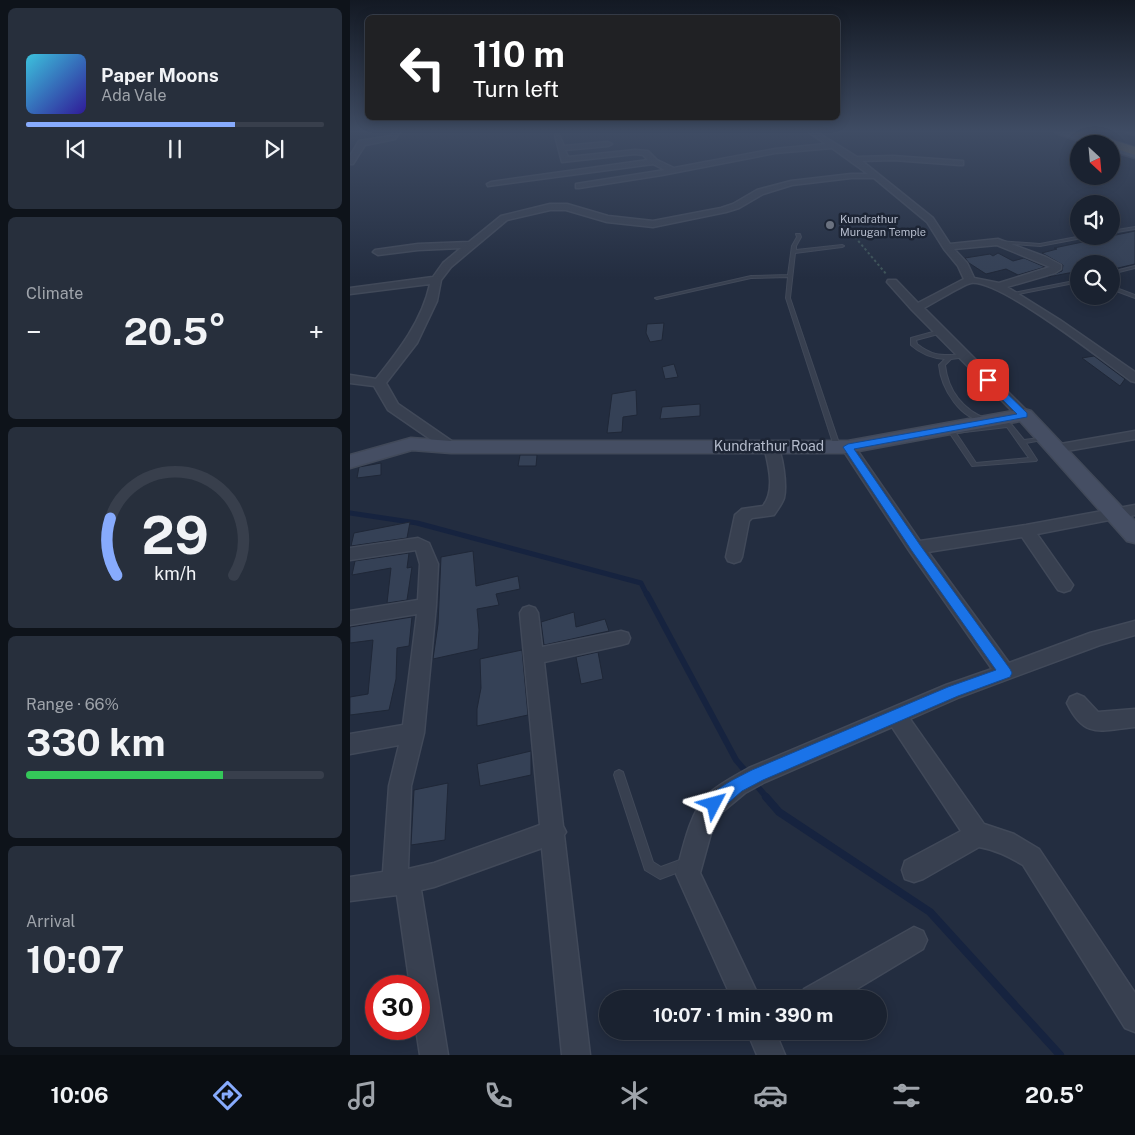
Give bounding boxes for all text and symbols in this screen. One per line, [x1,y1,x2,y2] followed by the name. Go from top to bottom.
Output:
[473,34,565,75] text: 110 m
[390,35,455,100] icon: left
[101,64,219,86] text: Paper Moons
[473,76,559,102] text: Turn left
[101,86,166,105] text: Ada Vale
[62,135,90,163] icon: previous
[161,135,189,163] icon: pause
[260,135,288,163] icon: next
[1070,135,1120,185] north arrow
[1070,135,1120,305] map controls
[1070,195,1120,245] button: sound
[840,213,926,238] place label: Kundrathur Murugan Temple
[824,219,836,231] marker: Kundrathur Murugan Temple
[1070,255,1120,305] button: search
[26,284,83,303] text: Climate
[124,309,226,354] text: 20.5°
[26,315,42,348] text: −
[308,315,324,348] text: +
[967,359,1009,401] pin
[974,366,1002,394] icon: arrive
[714,438,824,454] street label: Kundrathur Road
[141,505,209,566] text: 29
[154,563,196,584] text: km/h
[26,695,119,714] text: Range · 66%
[26,720,165,765] text: 330 km
[687,777,739,829] position arrow
[26,912,75,931] text: Arrival
[26,937,125,982] text: 10:07
[365,975,430,1040] speed limit sign: 30
[653,1004,833,1026] text: 10:07 · 1 min · 390 m
[210,1078,245,1113] icon: directions
[345,1078,380,1113] icon: music
[481,1078,516,1113] icon: phone
[617,1078,652,1113] icon: climate
[753,1078,788,1113] icon: car
[889,1078,924,1113] icon: filters
[50,1082,109,1108] text: 10:06
[1025,1082,1084,1108] text: 20.5°

